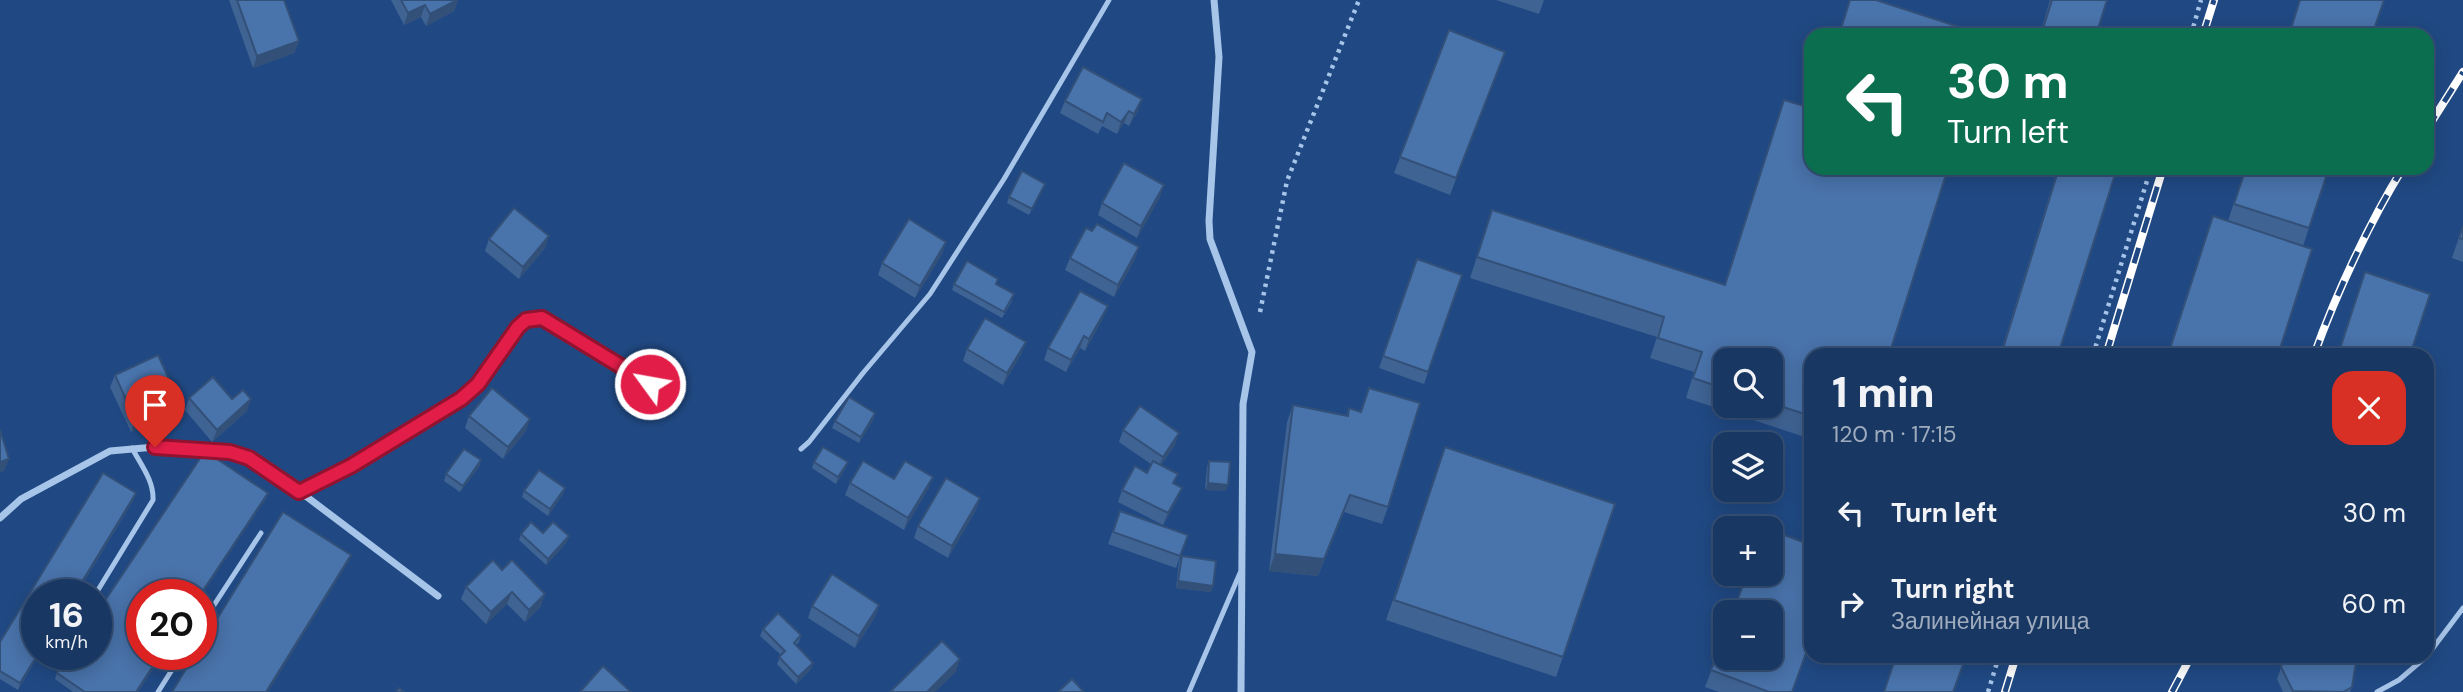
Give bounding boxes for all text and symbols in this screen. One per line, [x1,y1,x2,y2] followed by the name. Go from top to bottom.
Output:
[1947,49,2069,113] text: 30 m
[1832,56,1923,147] icon: left
[1947,111,2069,153] text: Turn left
[613,347,687,421] position arrow
[1713,348,1783,670] map controls
[1713,348,1783,418] button: search
[1832,365,1935,420] text: 1 min
[2332,371,2406,445] button: close
[125,375,185,447] pin
[136,386,174,424] icon: arrive
[1832,419,1957,449] text: 120 m · 17:15
[1713,432,1783,502] button: layers
[1832,494,1870,532] icon: left
[1891,496,1998,530] text: Turn left
[2343,496,2406,530] text: 30 m
[1713,516,1783,586] button: +
[1891,572,2015,606] text: Turn right
[126,579,217,670] speed limit sign: 20
[1832,585,1870,623] icon: right
[2342,587,2406,621] text: 60 m
[49,592,84,638] text: 16
[1713,600,1783,670] button: −
[1891,606,2090,636] text: Залинейная улица
[45,630,88,654] text: km/h

